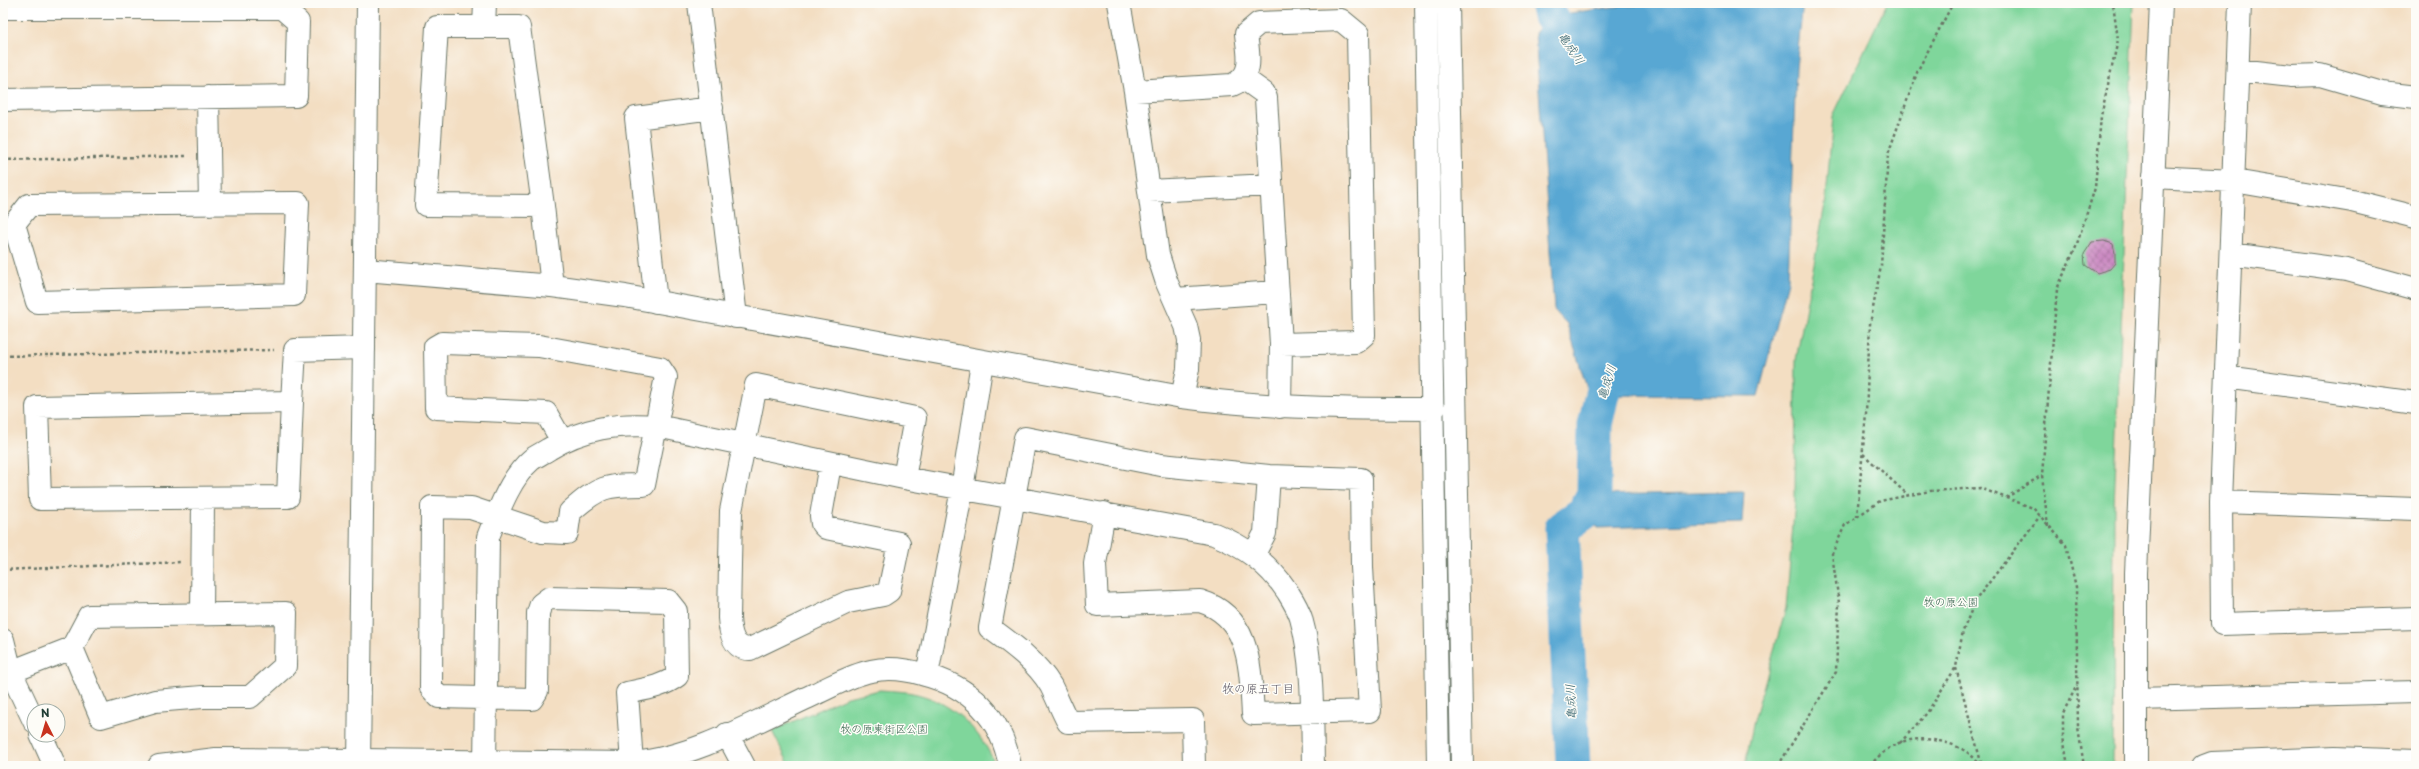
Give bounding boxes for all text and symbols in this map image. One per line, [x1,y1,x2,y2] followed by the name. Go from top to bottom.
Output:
[1554,28,1590,68] water label: 亀成川
[1592,362,1620,402] water label: 亀成川
[1924,593,1979,610] park label: 牧の原公園
[1222,679,1294,697] district label: 牧の原五丁目
[1560,684,1580,720] water label: 亀成川
[26,703,66,743] north arrow
[40,704,50,721] text: N
[840,720,928,737] park label: 牧の原東街区公園

